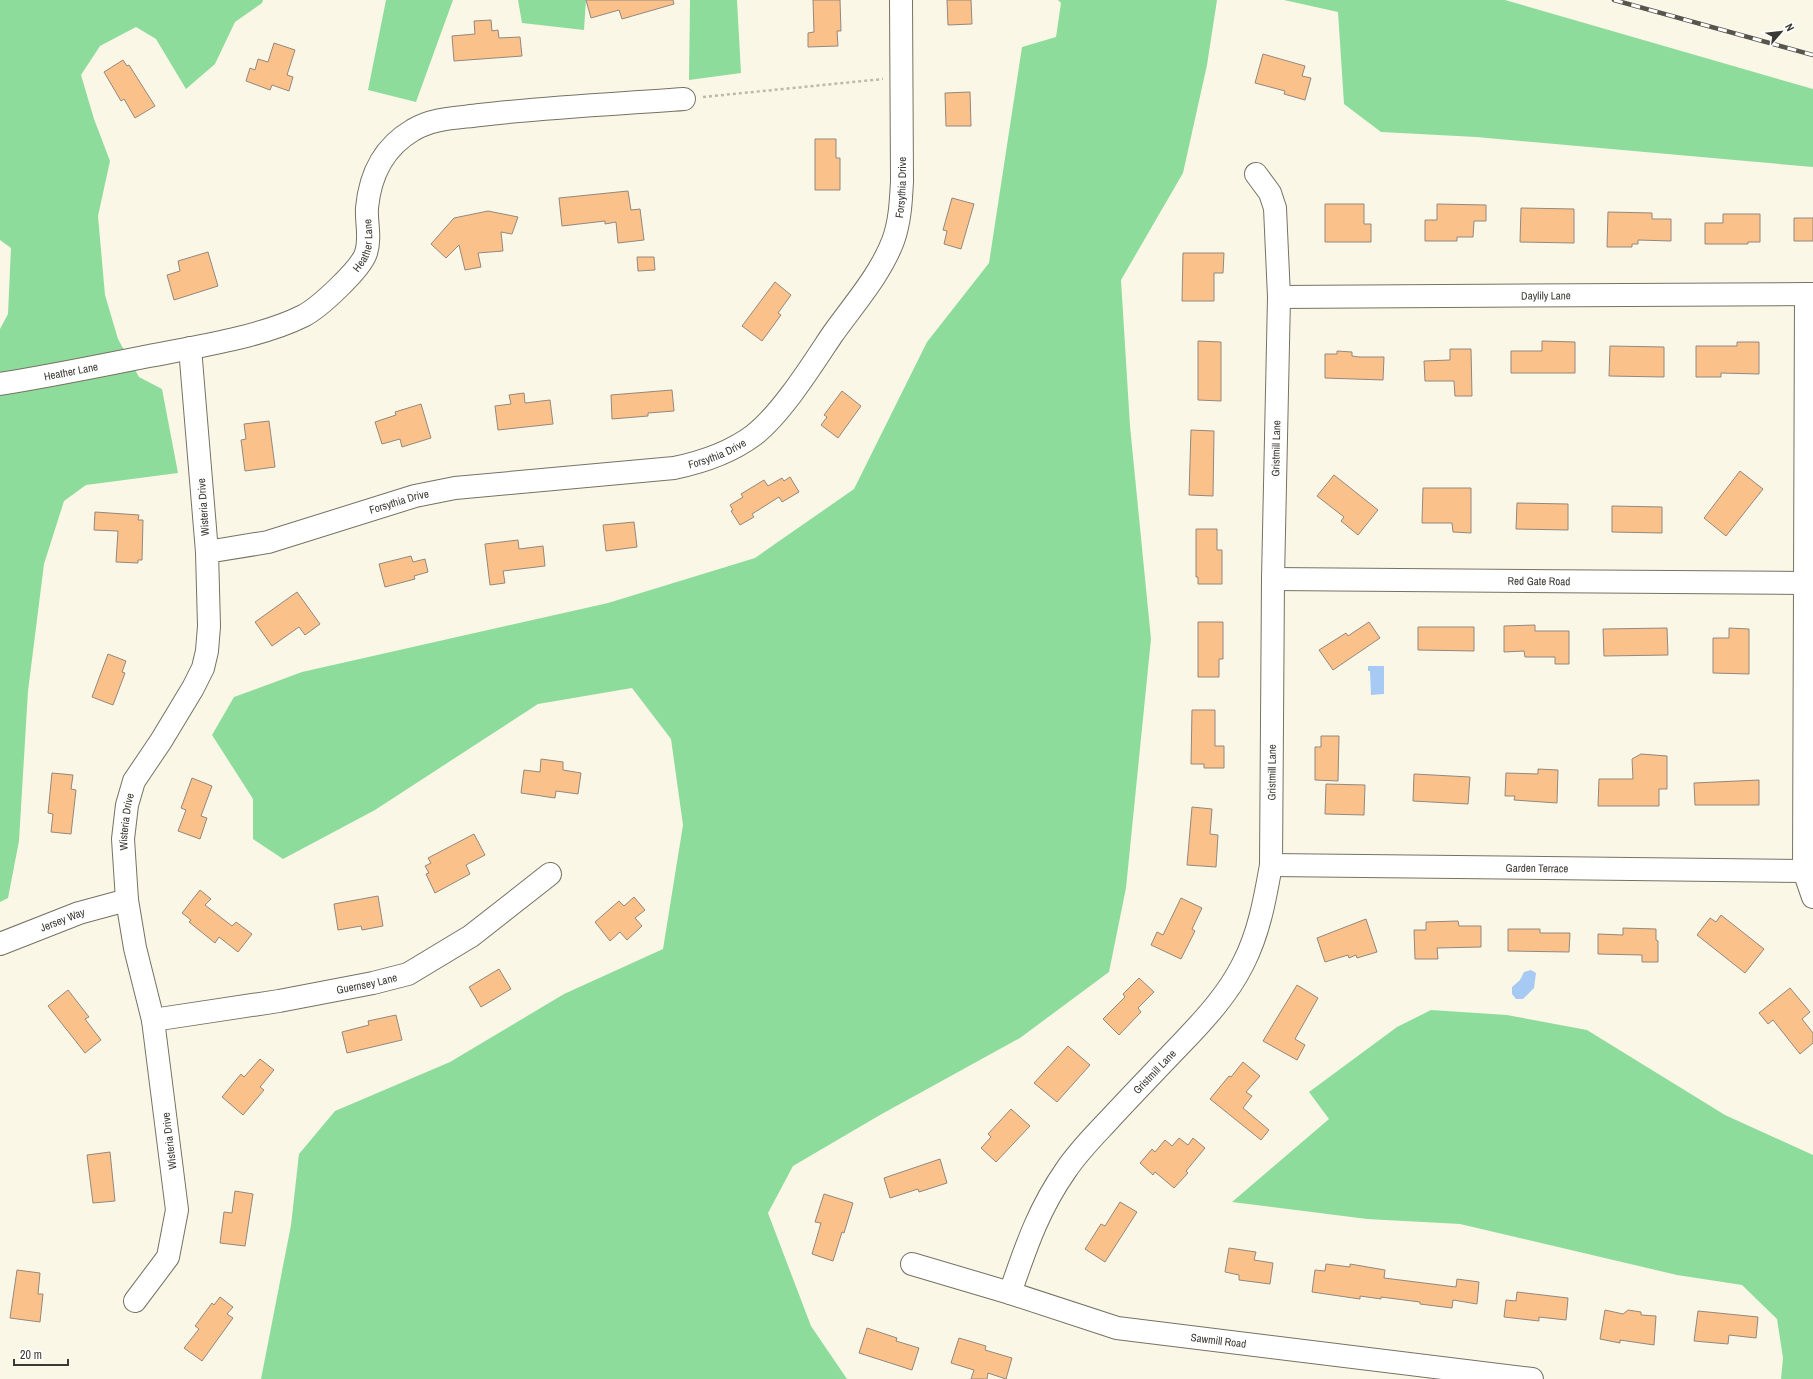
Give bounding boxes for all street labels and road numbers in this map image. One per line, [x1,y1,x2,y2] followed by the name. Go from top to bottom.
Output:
[892,157,909,219] street label: Forsythia Drive
[349,219,375,275] street label: Heather Lane
[1521,288,1571,303] street label: Daylily Lane
[43,359,99,383] street label: Heather Lane
[1268,420,1283,477] street label: Gristmill Lane
[687,435,749,471] street label: Forsythia Drive
[194,478,212,536] street label: Wisteria Drive
[368,486,430,517] street label: Forsythia Drive
[1508,574,1570,588] street label: Red Gate Road
[1264,744,1279,800] street label: Gristmill Lane
[116,791,137,851] street label: Wisteria Drive
[1506,861,1568,875] street label: Garden Terrace
[38,905,87,935] street label: Jersey Way
[335,970,399,997] street label: Guernsey Lane
[1130,1047,1179,1097] street label: Gristmill Lane
[159,1112,179,1170] street label: Wisteria Drive
[1190,1330,1247,1351] street label: Sawmill Road

